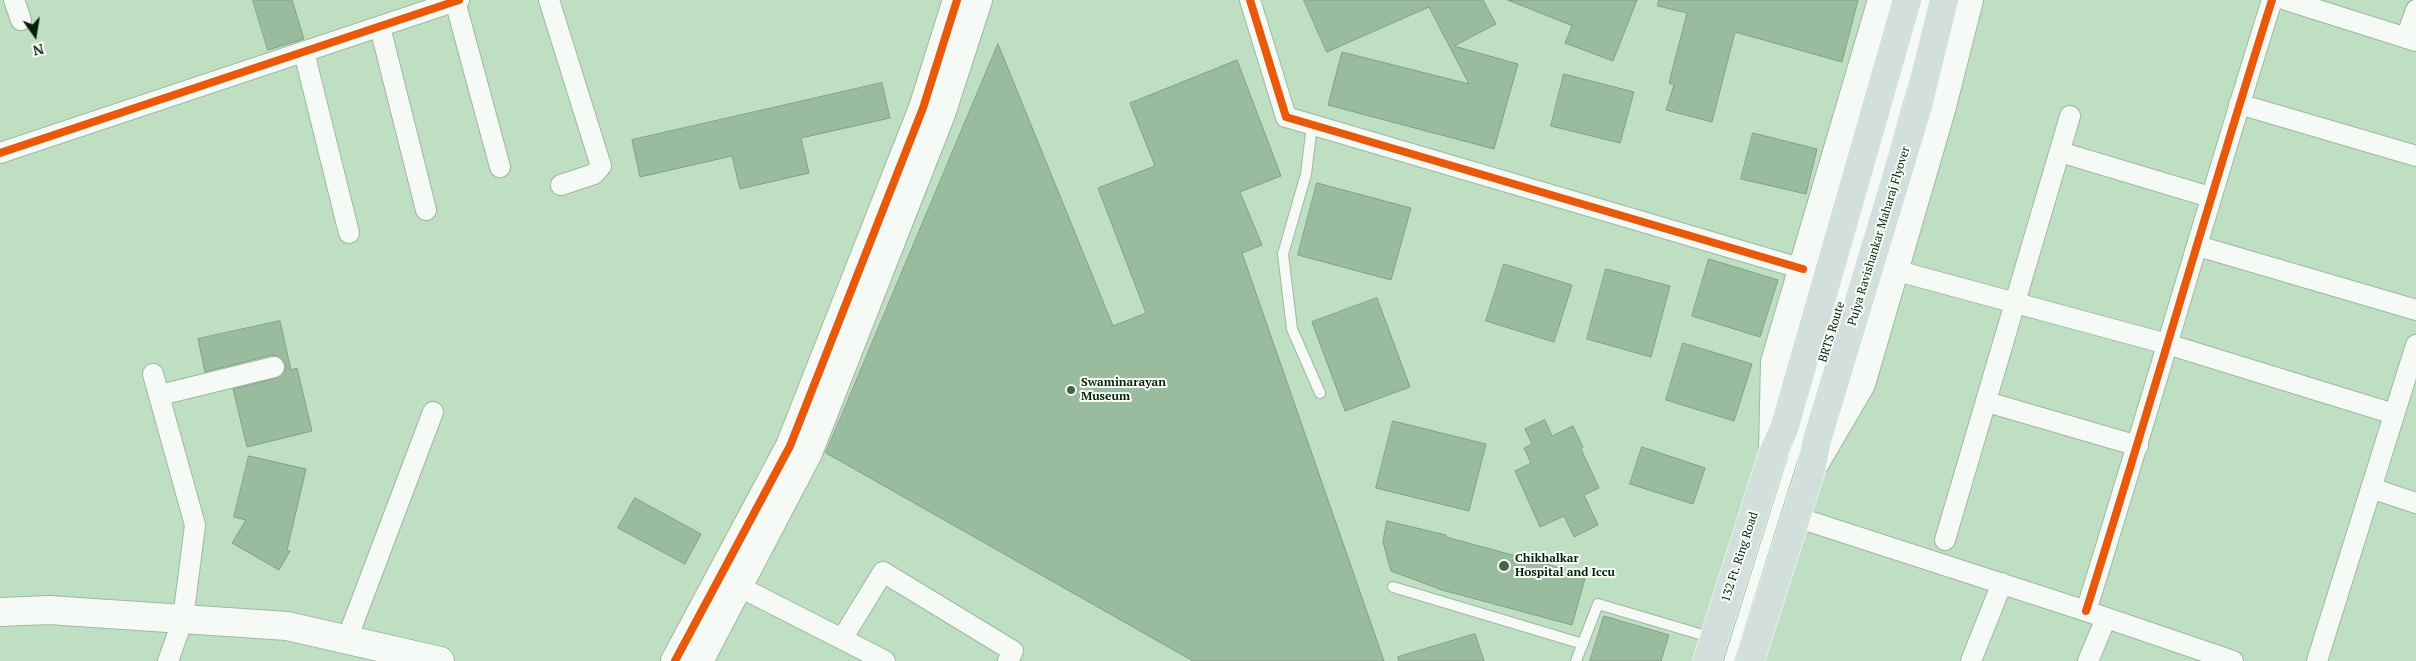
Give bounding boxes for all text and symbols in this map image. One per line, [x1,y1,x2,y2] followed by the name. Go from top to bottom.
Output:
[10,10,60,60] north arrow
[31,40,46,61] text: N
[1845,145,1913,327] street label: Pujya Ravishankar Maharaj Flyover
[1816,300,1848,364] street label: BRTS Route
[1081,376,1166,404] place label: Swaminarayan Museum
[1065,384,1077,396] marker: Swaminarayan Museum
[1719,510,1761,604] street label: 132 Ft. Ring Road
[1515,552,1615,580] place label: Chikhalkar Hospital and Iccu
[1497,559,1511,573] marker: Chikhalkar Hospital and Iccu

